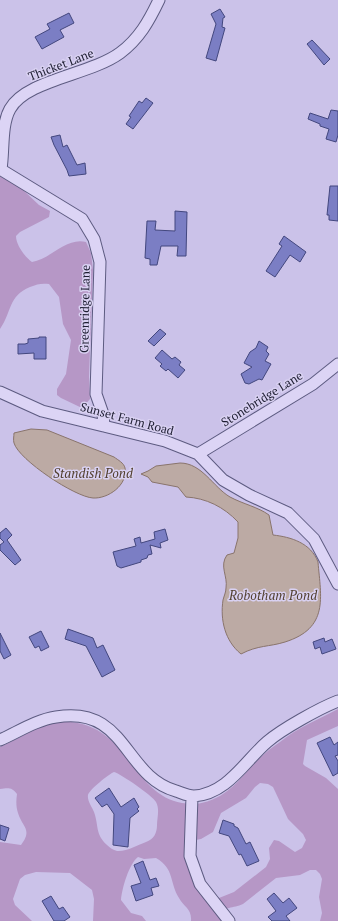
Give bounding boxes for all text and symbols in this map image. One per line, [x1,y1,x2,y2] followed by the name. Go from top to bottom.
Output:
[26,45,96,84] street label: Thicket Lane
[76,265,93,353] street label: Greenridge Lane
[218,368,305,430] street label: Stonebridge Lane
[79,399,176,438] street label: Sunset Farm Road
[53,464,134,482] water label: Standish Pond
[228,586,318,604] water label: Robotham Pond

